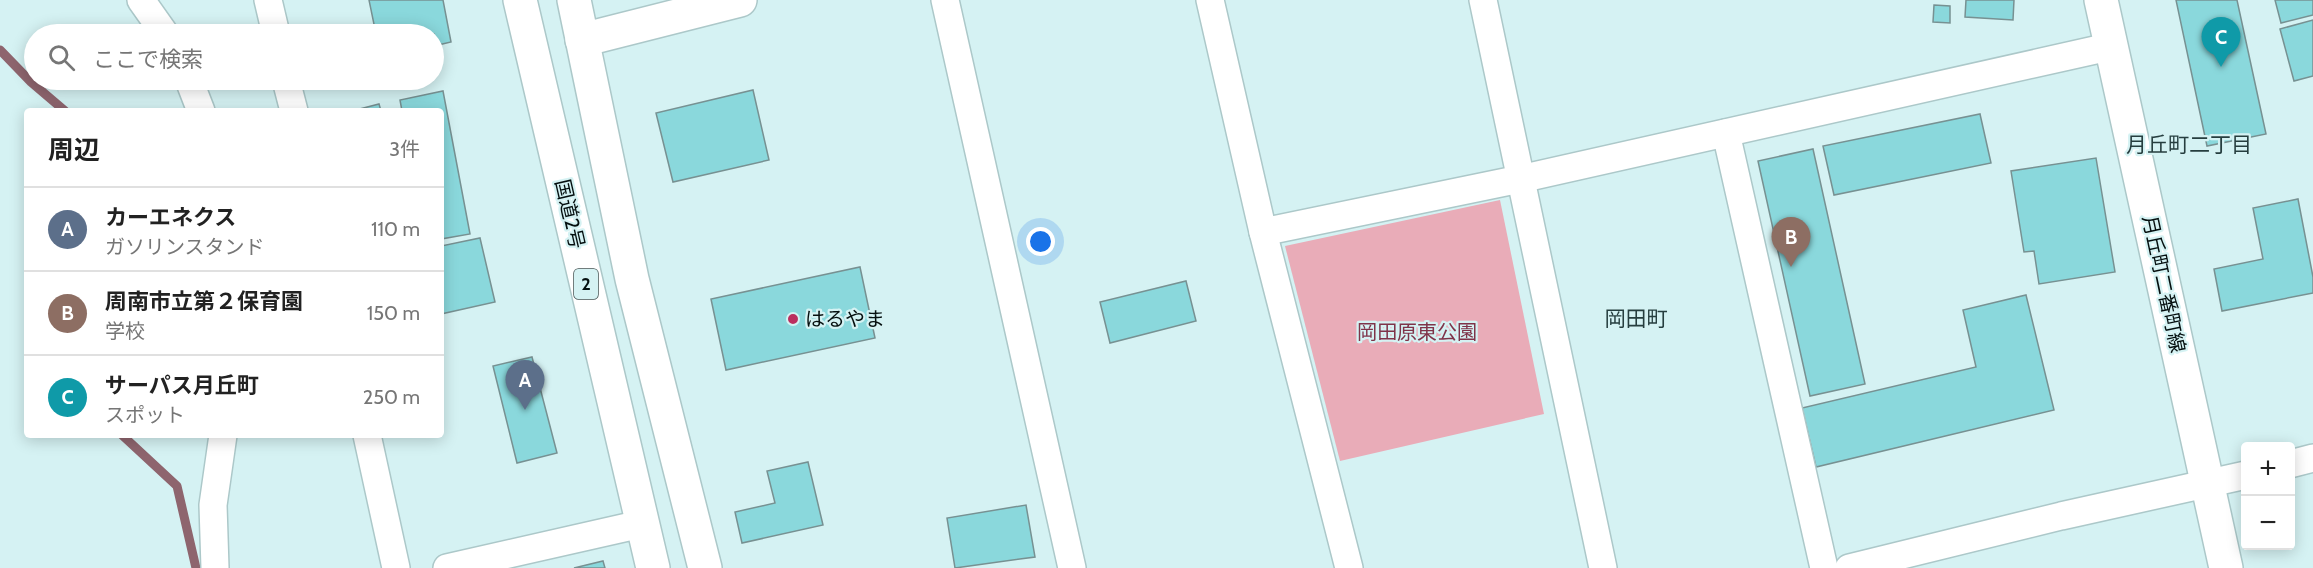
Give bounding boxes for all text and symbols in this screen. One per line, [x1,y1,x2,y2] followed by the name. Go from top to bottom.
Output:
[2202,17,2240,67] pin: C
[24,24,444,90] search box
[45,41,78,74] icon: search
[93,46,203,73] text: ここで検索
[2126,132,2252,157] district label: 月丘町二丁目
[48,134,100,166] text: 周辺
[389,137,420,161] text: 3件
[550,177,590,251] street label: 国道2号
[105,204,236,231] text: カーエネクス
[2138,213,2190,355] street label: 月丘町二番町線
[61,217,74,241] text: A
[371,217,420,241] text: 110 m
[1772,218,1810,267] pin: B
[1026,227,1055,256] your location
[105,235,265,259] text: ガソリンスタンド
[574,269,598,299] road number: 2
[105,288,303,315] text: 周南市立第２保育園
[61,301,74,325] text: B
[367,301,420,325] text: 150 m
[1605,306,1668,331] district label: 岡田町
[805,307,885,331] place label: はるやま
[786,312,800,326] marker: はるやま
[105,319,145,343] text: 学校
[1357,320,1477,344] park label: 岡田原東公園
[506,360,544,410] pin: A
[105,372,259,399] text: サーパス月丘町
[61,385,74,409] text: C
[363,385,420,409] text: 250 m
[105,403,185,427] text: スポット
[2241,442,2295,550] map controls
[2241,442,2295,496] button: +
[2241,496,2295,550] button: −

